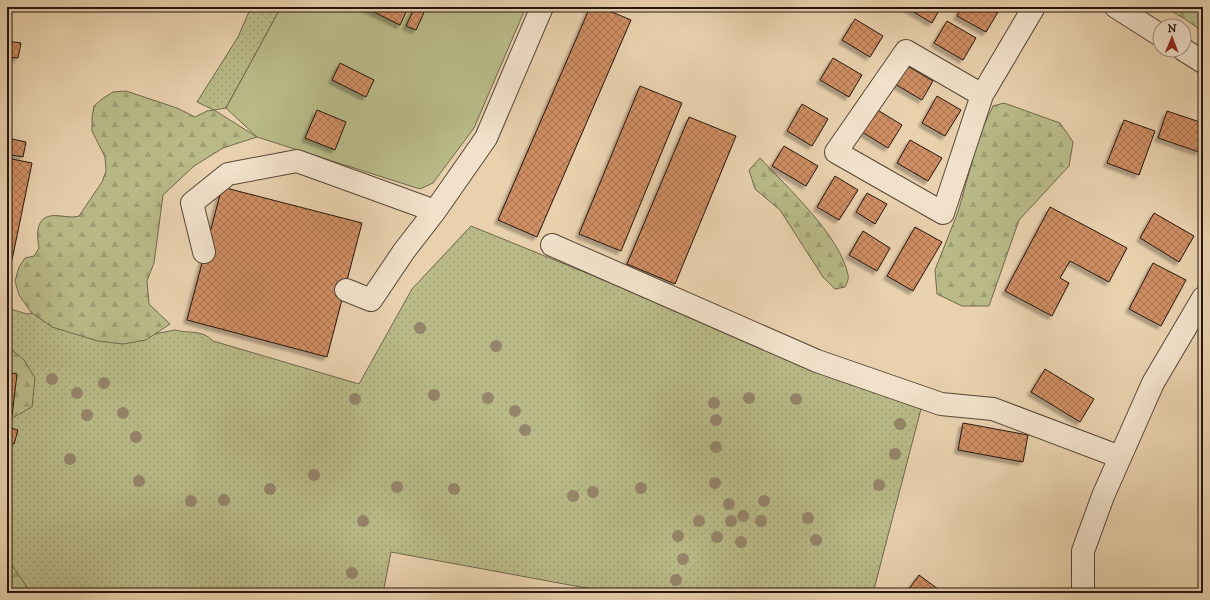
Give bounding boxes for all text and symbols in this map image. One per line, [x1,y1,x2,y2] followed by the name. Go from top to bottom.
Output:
[1152,18,1192,58] north arrow
[1168,22,1177,36] text: N

